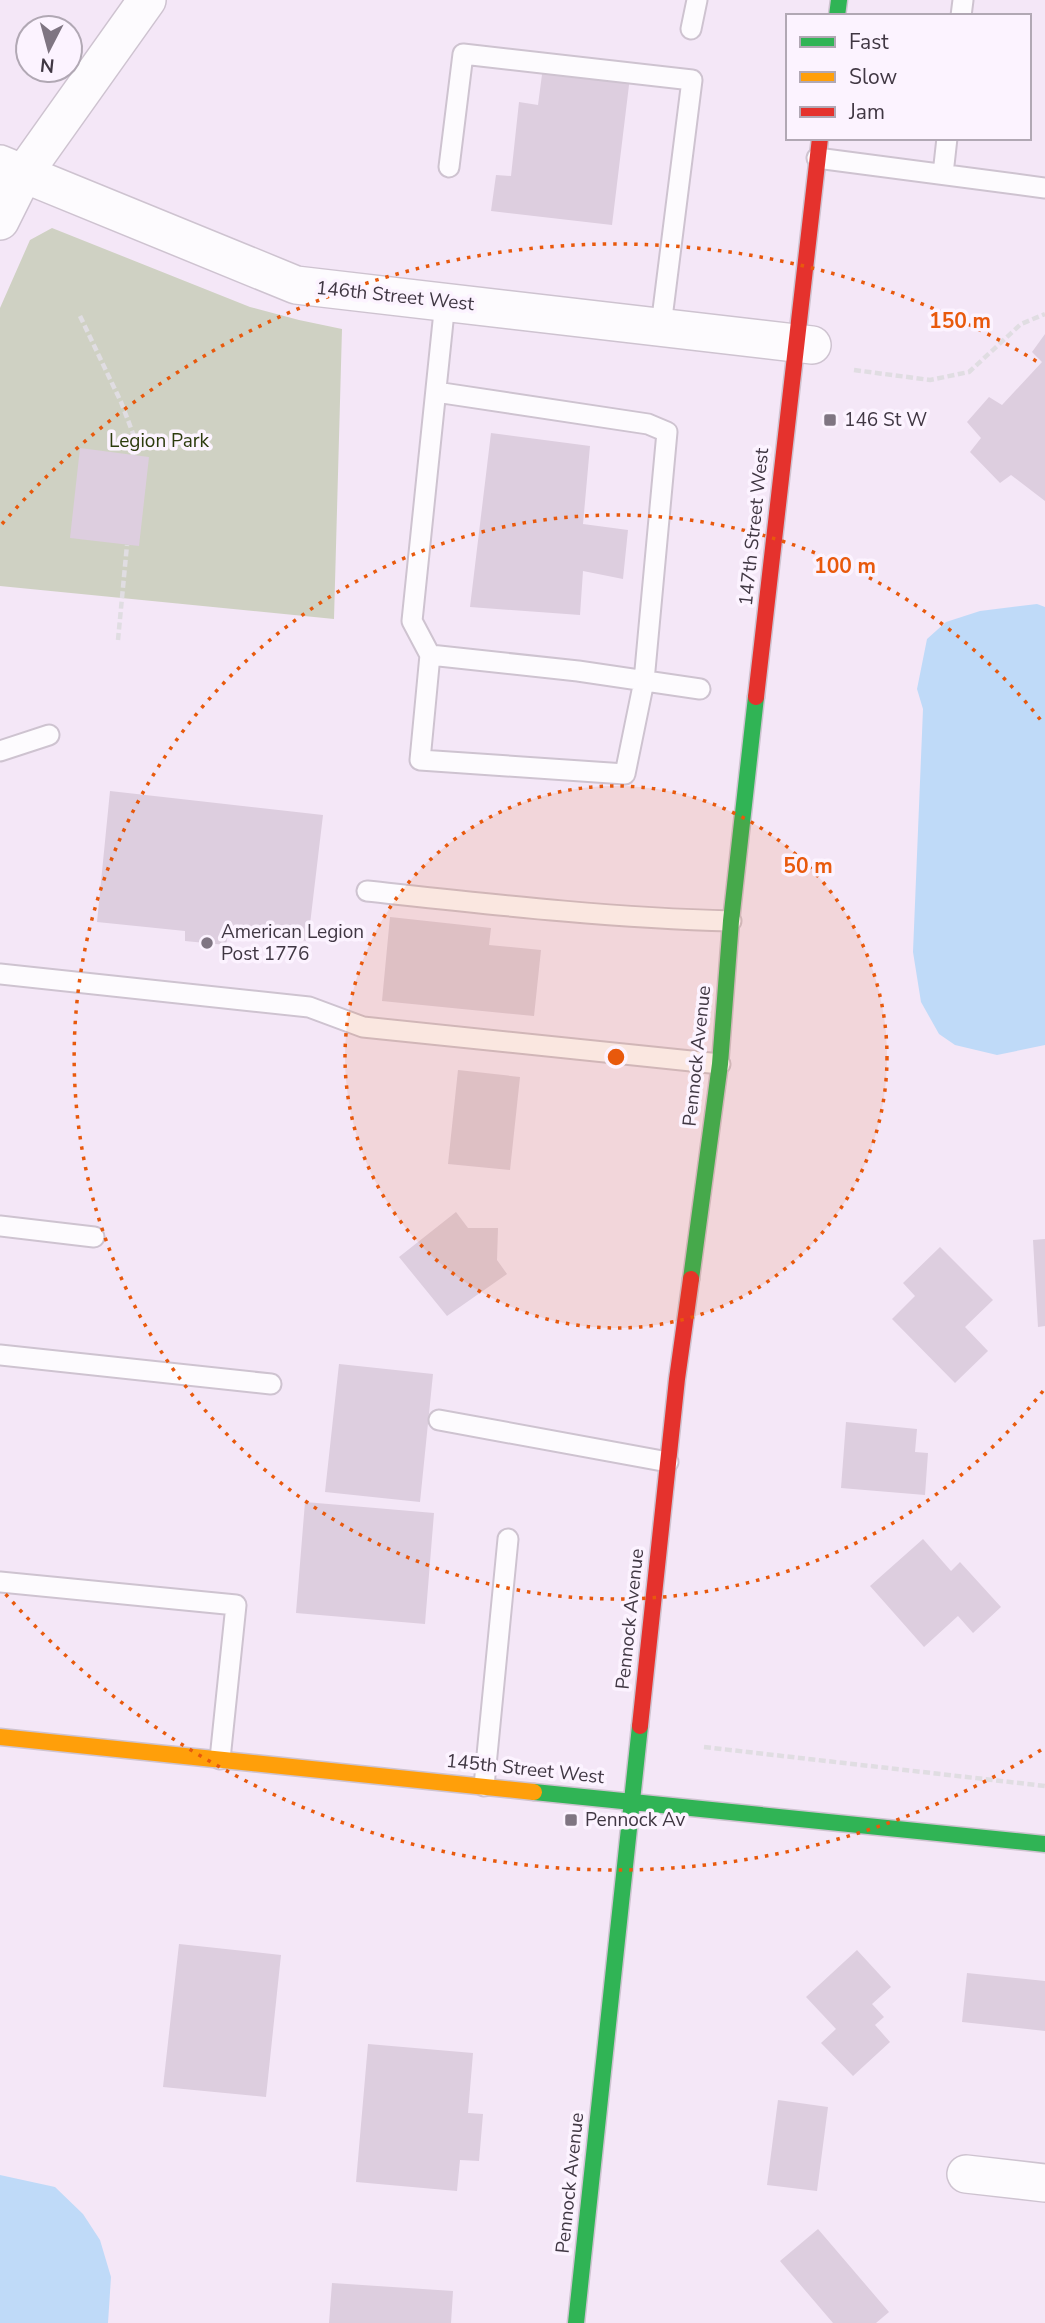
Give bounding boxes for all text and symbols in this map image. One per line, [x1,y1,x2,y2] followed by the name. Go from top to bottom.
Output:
[14,14,84,84] north arrow
[786,14,1031,140] legend
[849,28,889,56] text: Fast
[39,51,56,79] text: N
[849,63,898,91] text: Slow
[848,98,885,126] text: Jam
[315,275,476,317] street label: 146th Street West
[929,307,991,335] text: 150 m
[844,407,927,433] place label: 146 St W
[822,412,838,428] marker: 146 St W
[109,428,210,454] park label: Legion Park
[733,446,775,607] street label: 147th Street West
[814,552,876,580] text: 100 m
[783,852,833,880] text: 50 m
[221,919,364,967] place label: American Legion Post 1776
[199,935,215,951] marker: American Legion Post 1776
[677,984,717,1128] street label: Pennock Avenue
[604,1045,628,1069] centre of rings
[610,1547,650,1691] street label: Pennock Avenue
[445,1748,606,1790] street label: 145th Street West
[585,1807,685,1833] place label: Pennock Av
[563,1812,579,1828] marker: Pennock Av
[550,2111,590,2255] street label: Pennock Avenue

